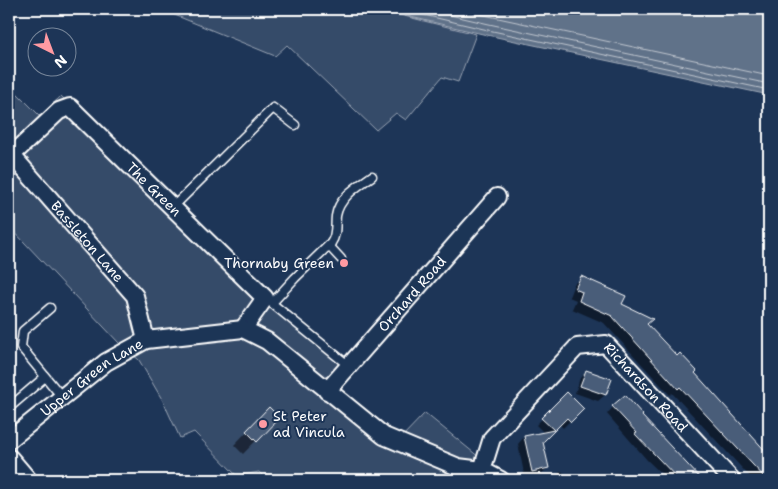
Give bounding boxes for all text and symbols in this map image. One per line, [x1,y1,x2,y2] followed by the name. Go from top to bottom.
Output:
[28,28,78,78] north arrow
[51,51,71,72] text: N
[123,158,186,220] street label: The Green
[47,197,128,286] street label: Bassleton Lane
[374,252,450,336] street label: Orchard Road
[224,254,334,272] place label: Thornaby Green
[338,257,350,269] marker: Thornaby Green
[37,334,146,420] street label: Upper Green Lane
[600,339,692,436] street label: Richardson Road
[273,407,345,441] place label: St Peter ad Vincula
[257,418,269,430] marker: St Peter ad Vincula

